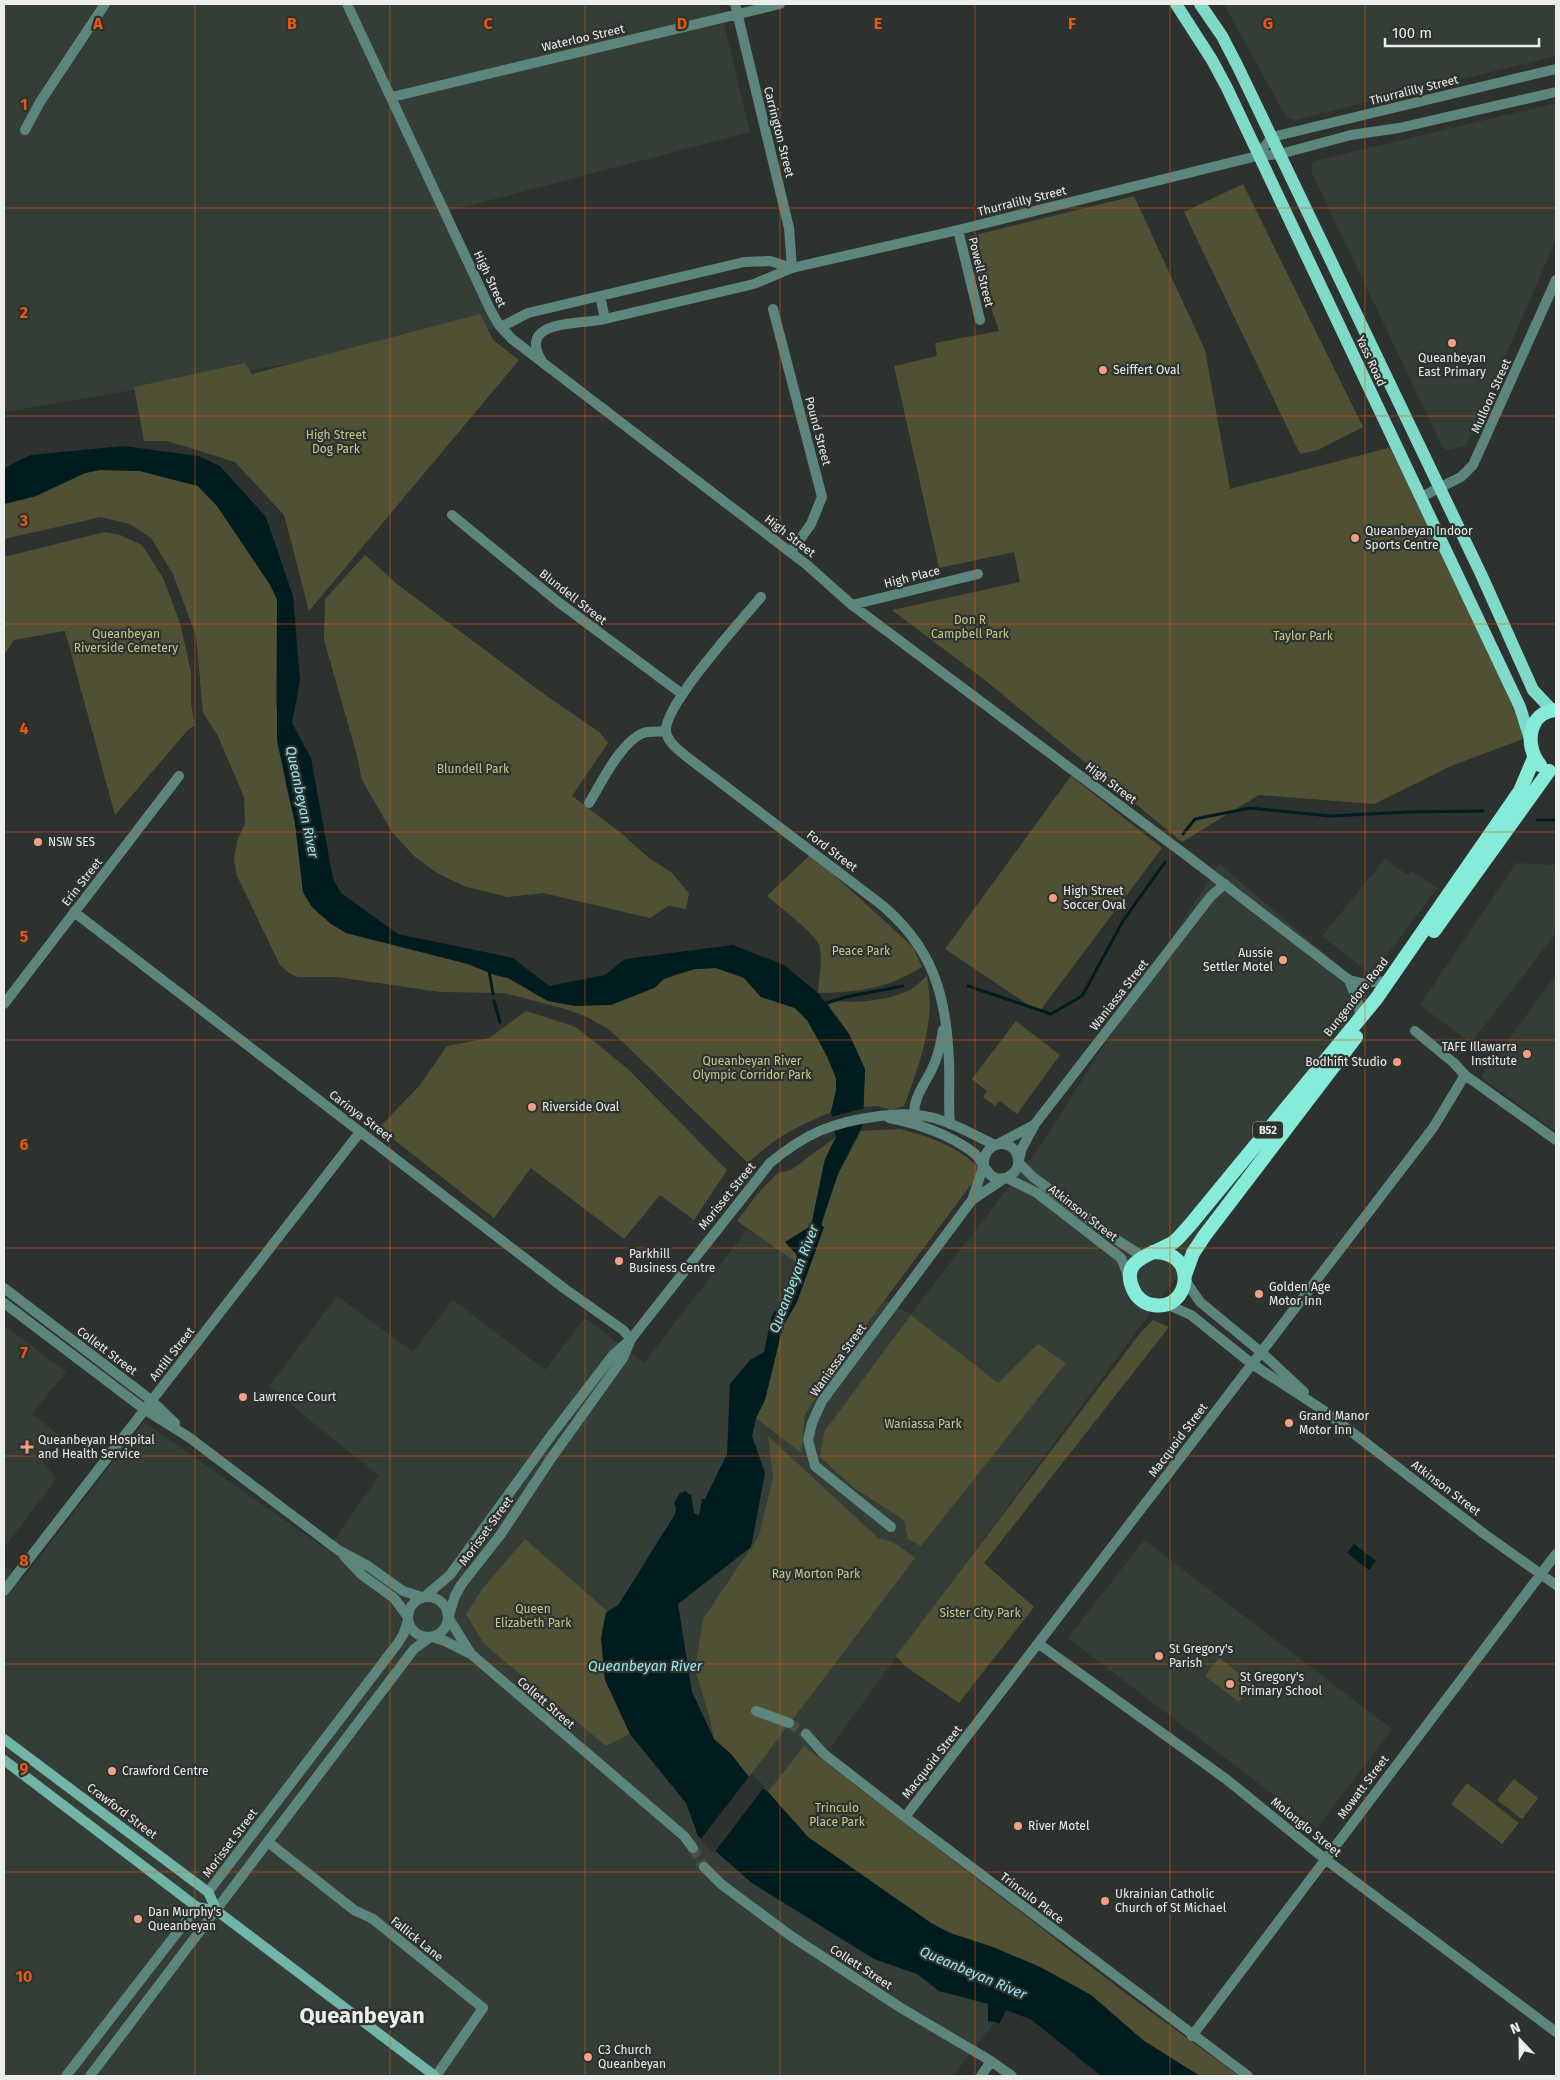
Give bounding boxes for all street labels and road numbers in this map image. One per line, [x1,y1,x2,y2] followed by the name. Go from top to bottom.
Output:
[540,22,626,54] street label: Waterloo Street
[1368,72,1460,108] street label: Thurralilly Street
[761,85,797,179] street label: Carrington Street
[976,183,1068,219] street label: Thurralilly Street
[966,236,997,309] street label: Powell Street
[471,249,509,310] street label: High Street
[1353,334,1389,388] street label: Yass Road
[1468,356,1514,435] street label: Mulloon Street
[802,395,834,468] street label: Pound Street
[762,512,819,561] street label: High Street
[883,563,941,591] street label: High Place
[537,566,610,628] street label: Blundell Street
[1083,759,1140,807] street label: High Street
[804,827,861,875] street label: Ford Street
[59,855,105,909] street label: Erin Street
[1321,955,1391,1039] street label: Bungendore Road
[1087,956,1151,1033] street label: Waniassa Street
[326,1088,396,1145] street label: Carinya Street
[1253,1122,1283,1138] road number: B52
[696,1159,759,1232] street label: Morisset Street
[1046,1182,1121,1245] street label: Atkinson Street
[807,1321,869,1399] street label: Waniassa Street
[74,1324,140,1378] street label: Collett Street
[147,1324,198,1384] street label: Antill Street
[1146,1400,1211,1480] street label: Macquoid Street
[1409,1457,1484,1519] street label: Atkinson Street
[456,1493,516,1568] street label: Morisset Street
[514,1674,578,1732] street label: Collett Street
[899,1722,965,1801] street label: Macquoid Street
[1335,1752,1392,1821] street label: Mowatt Street
[84,1780,160,1842] street label: Crawford Street
[1268,1794,1344,1860] street label: Molonglo Street
[200,1805,261,1880] street label: Morisset Street
[997,1870,1067,1926] street label: Trinculo Place
[388,1914,446,1964] street label: Fallick Lane
[827,1942,895,1993] street label: Collett Street

